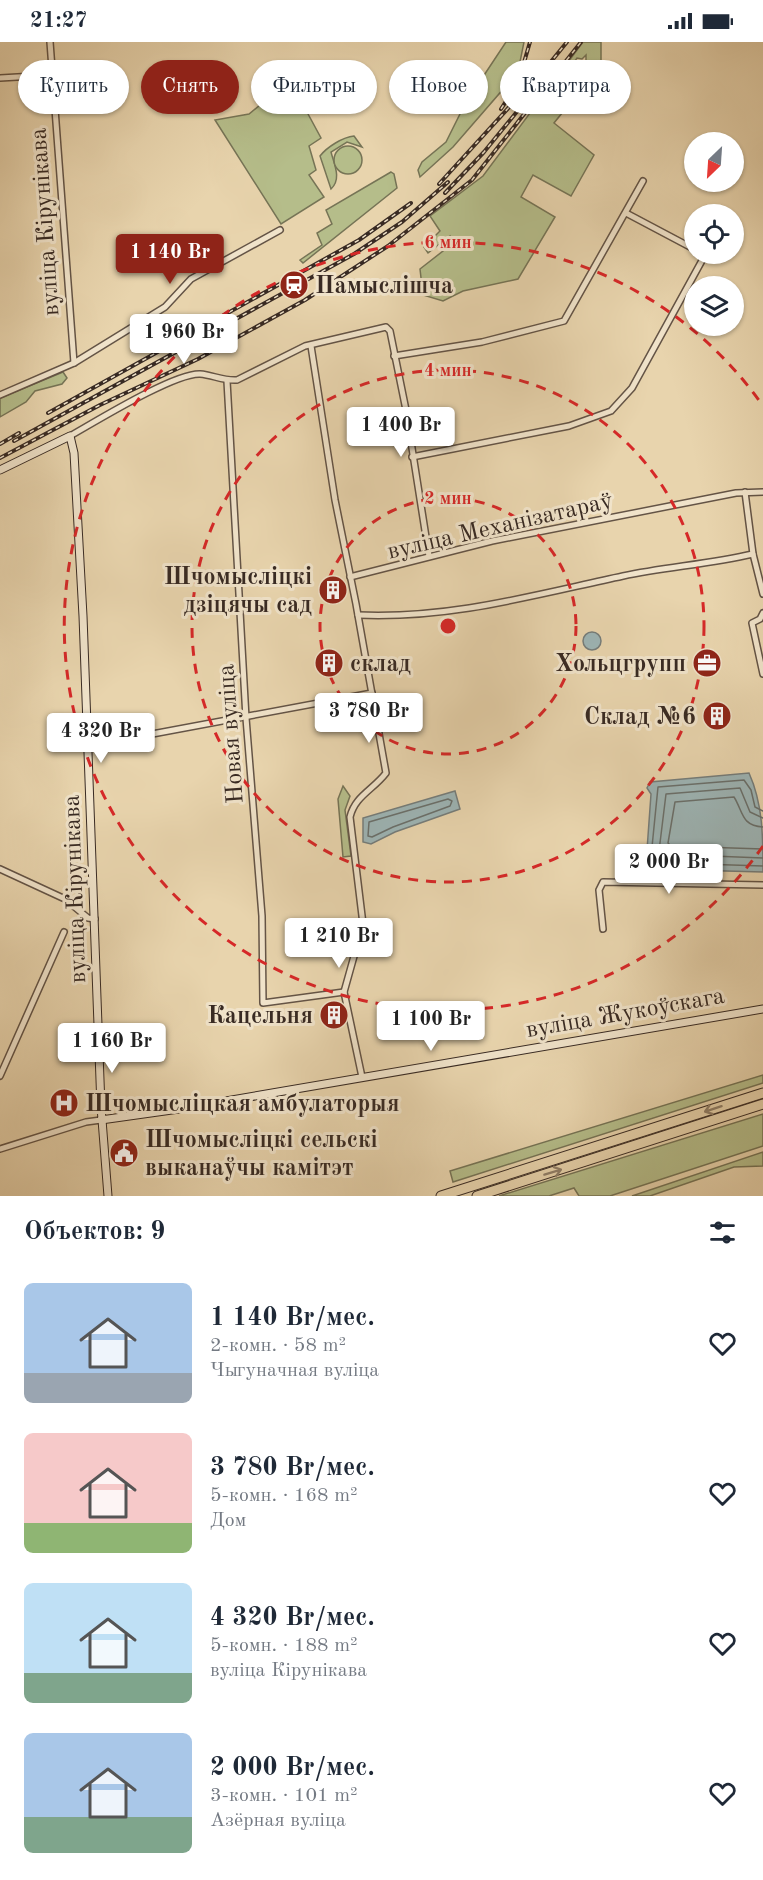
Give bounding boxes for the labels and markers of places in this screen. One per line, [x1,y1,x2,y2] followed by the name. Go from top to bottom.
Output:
[108,234,232,285] pin: 1 140 Br
[278,269,310,301] station icon: Памыслішча
[315,275,453,299] place label: Памыслішча
[122,314,246,365] pin: 1 960 Br
[339,407,463,458] pin: 1 400 Br
[164,566,312,618] place label: Шчомысліцкі дзіцячы сад
[317,574,349,606] building icon: Шчомысліцкі дзіцячы сад
[438,616,458,636] centre of rings
[313,647,345,679] building icon: склад
[691,647,723,679] office icon: Хольцгрупп
[350,653,411,677] place label: склад
[555,653,686,677] place label: Хольцгрупп
[307,693,431,744] pin: 3 780 Br
[701,700,733,732] building icon: Склад №6
[584,706,696,730] place label: Склад №6
[39,713,163,764] pin: 4 320 Br
[607,844,731,895] pin: 2 000 Br
[277,918,401,969] pin: 1 210 Br
[318,999,350,1031] building icon: Кацельня
[369,1001,493,1052] pin: 1 100 Br
[207,1005,313,1029] place label: Кацельня
[50,1023,174,1074] pin: 1 160 Br
[48,1087,80,1119] hospital icon: Шчомысліцкая амбулаторыя
[85,1093,400,1117] place label: Шчомысліцкая амбулаторыя
[145,1129,378,1181] place label: Шчомысліцкі сельскі выканаўчы камітэт
[108,1137,140,1169] public building icon: Шчомысліцкі сельскі выканаўчы камітэт

